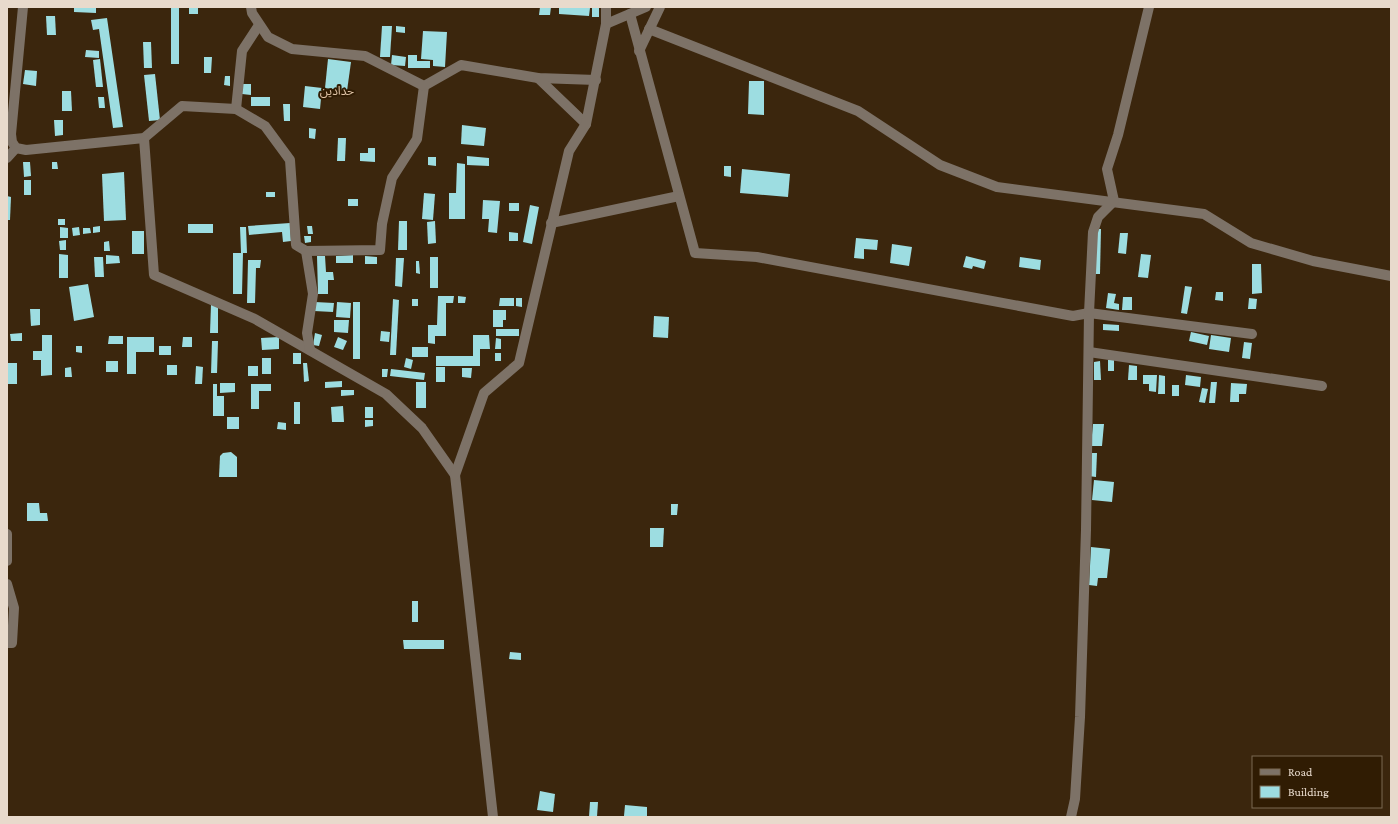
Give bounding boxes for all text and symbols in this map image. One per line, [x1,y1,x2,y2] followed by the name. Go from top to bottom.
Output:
[320,84,354,98] district label: حدادين
[1252,756,1382,808] legend
[1288,765,1313,779] text: Road
[1288,785,1329,799] text: Building

